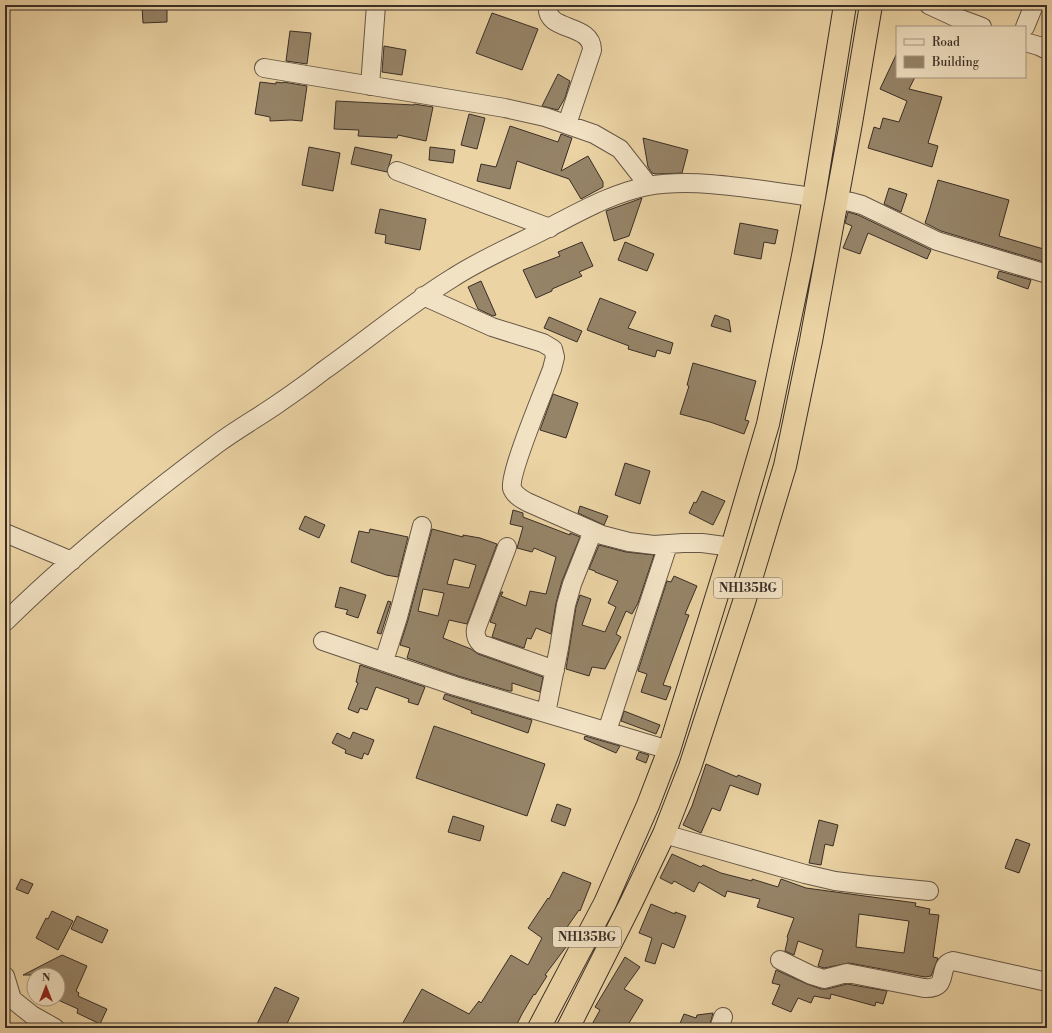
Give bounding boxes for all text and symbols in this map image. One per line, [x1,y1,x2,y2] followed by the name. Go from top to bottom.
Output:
[896,26,1026,78] legend
[932,35,960,50] text: Road
[931,55,980,70] text: Building
[714,578,782,598] road number: NH135BG
[553,927,621,947] road number: NH135BG
[26,967,66,1007] north arrow
[42,971,51,985] text: N

